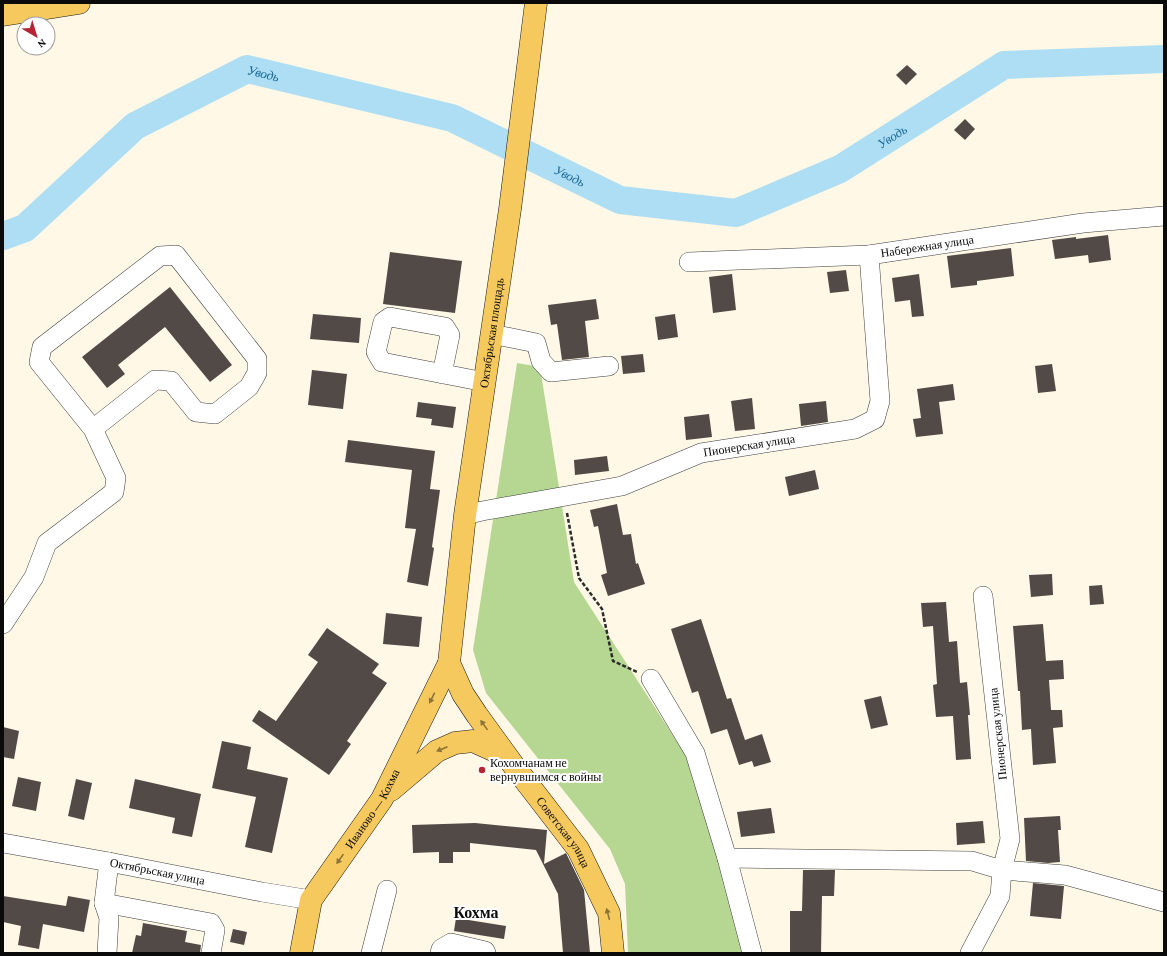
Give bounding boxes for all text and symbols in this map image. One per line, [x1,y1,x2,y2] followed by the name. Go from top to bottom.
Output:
[16,16,56,56] north arrow
[35,37,49,51] text: N
[246,62,281,85] water label: Уводь
[875,121,910,151] water label: Уводь
[552,162,588,190] water label: Уводь
[880,232,975,260] street label: Набережная улица
[477,276,507,389] street label: Октябрьская площадь
[702,431,797,460] street label: Пионерская улица
[986,687,1010,781] street label: Пионерская улица
[429,693,435,704] one-way arrow
[480,719,488,730] one-way arrow
[436,746,448,752] one-way arrow
[490,756,601,784] place label: Кохомчанам не вернувшимся с войны
[477,765,487,775] marker: Кохомчанам не вернувшимся с войны
[342,766,403,851] street label: Иваново — Кохма
[533,794,593,871] street label: Советская улица
[336,854,344,865] one-way arrow
[109,855,207,888] street label: Октябрьская улица
[453,904,499,921] district label: Кохма
[605,908,611,920] one-way arrow

